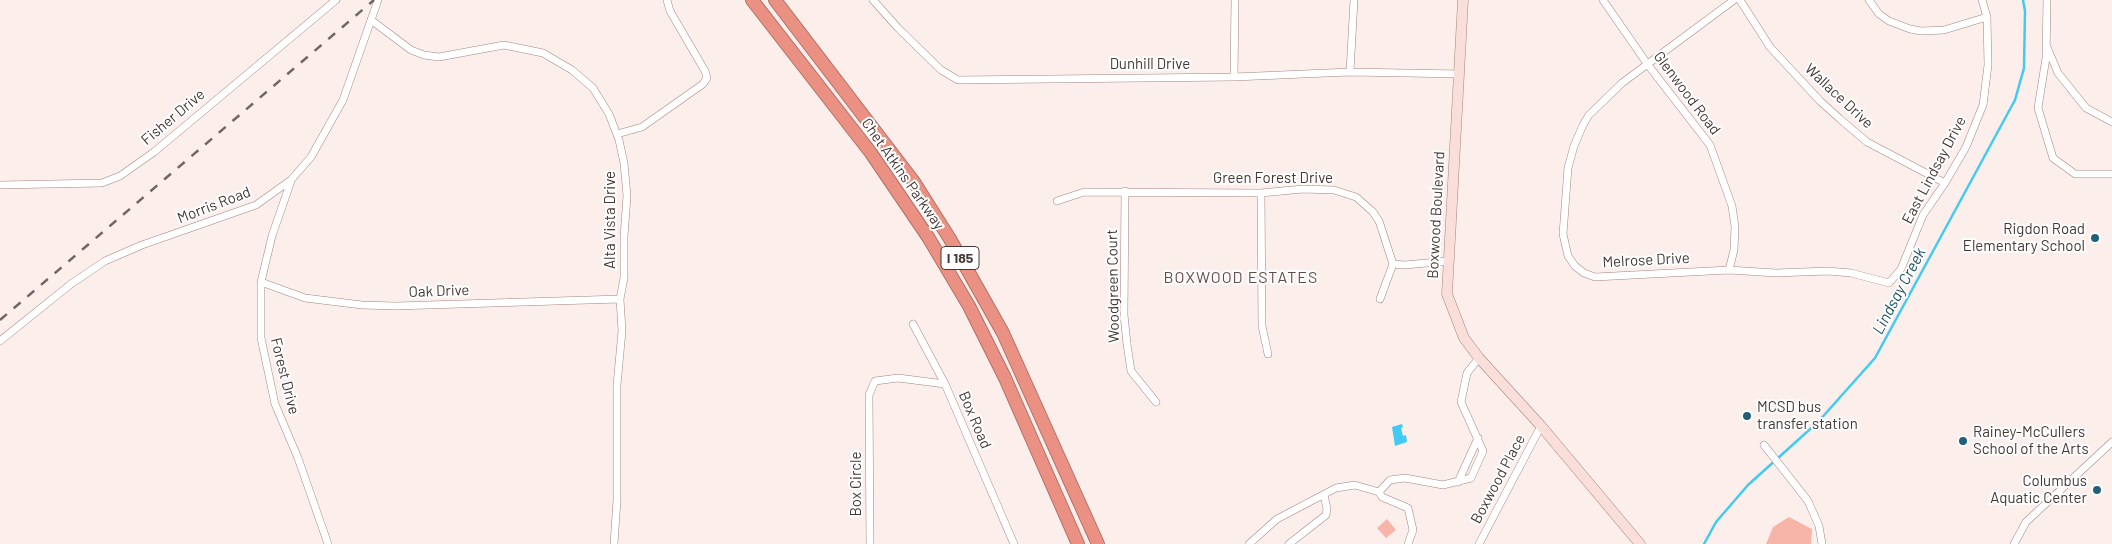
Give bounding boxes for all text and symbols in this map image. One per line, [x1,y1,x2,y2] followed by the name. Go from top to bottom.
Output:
[1650,48,1724,138] street label: Glenwood Road
[1110,55,1190,73] street label: Dunhill Drive
[1801,60,1877,132] street label: Wallace Drive
[138,85,208,149] street label: Fisher Drive
[1898,113,1970,227] street label: East Lindsay Drive
[858,115,948,233] street label: Chet Atkins Parkway
[1424,151,1448,279] street label: Boxwood Boulevard
[1213,169,1333,187] street label: Green Forest Drive
[601,171,619,269] street label: Alta Vista Drive
[175,183,253,227] street label: Morris Road
[1963,220,2085,255] place label: Rigdon Road Elementary School
[1103,229,1123,343] street label: Woodgreen Court
[2089,232,2101,244] marker: Rigdon Road Elementary School
[1868,245,1930,337] water label: Lindsay Creek
[941,247,979,270] road number: I 185
[1602,249,1690,271] street label: Melrose Drive
[1162,268,1320,288] district label: BOXWOOD ESTATES
[408,281,470,301] street label: Oak Drive
[267,336,303,416] street label: Forest Drive
[955,389,995,451] street label: Box Road
[1757,398,1858,433] place label: MCSD bus transfer station
[1741,410,1753,422] marker: MCSD bus transfer station
[1973,423,2089,458] place label: Rainey-McCullers School of the Arts
[1467,431,1529,527] street label: Boxwood Place
[1957,435,1969,447] marker: Rainey-McCullers School of the Arts
[847,451,865,517] street label: Box Circle
[1990,472,2087,507] place label: Columbus Aquatic Center
[2091,484,2103,496] marker: Columbus Aquatic Center

